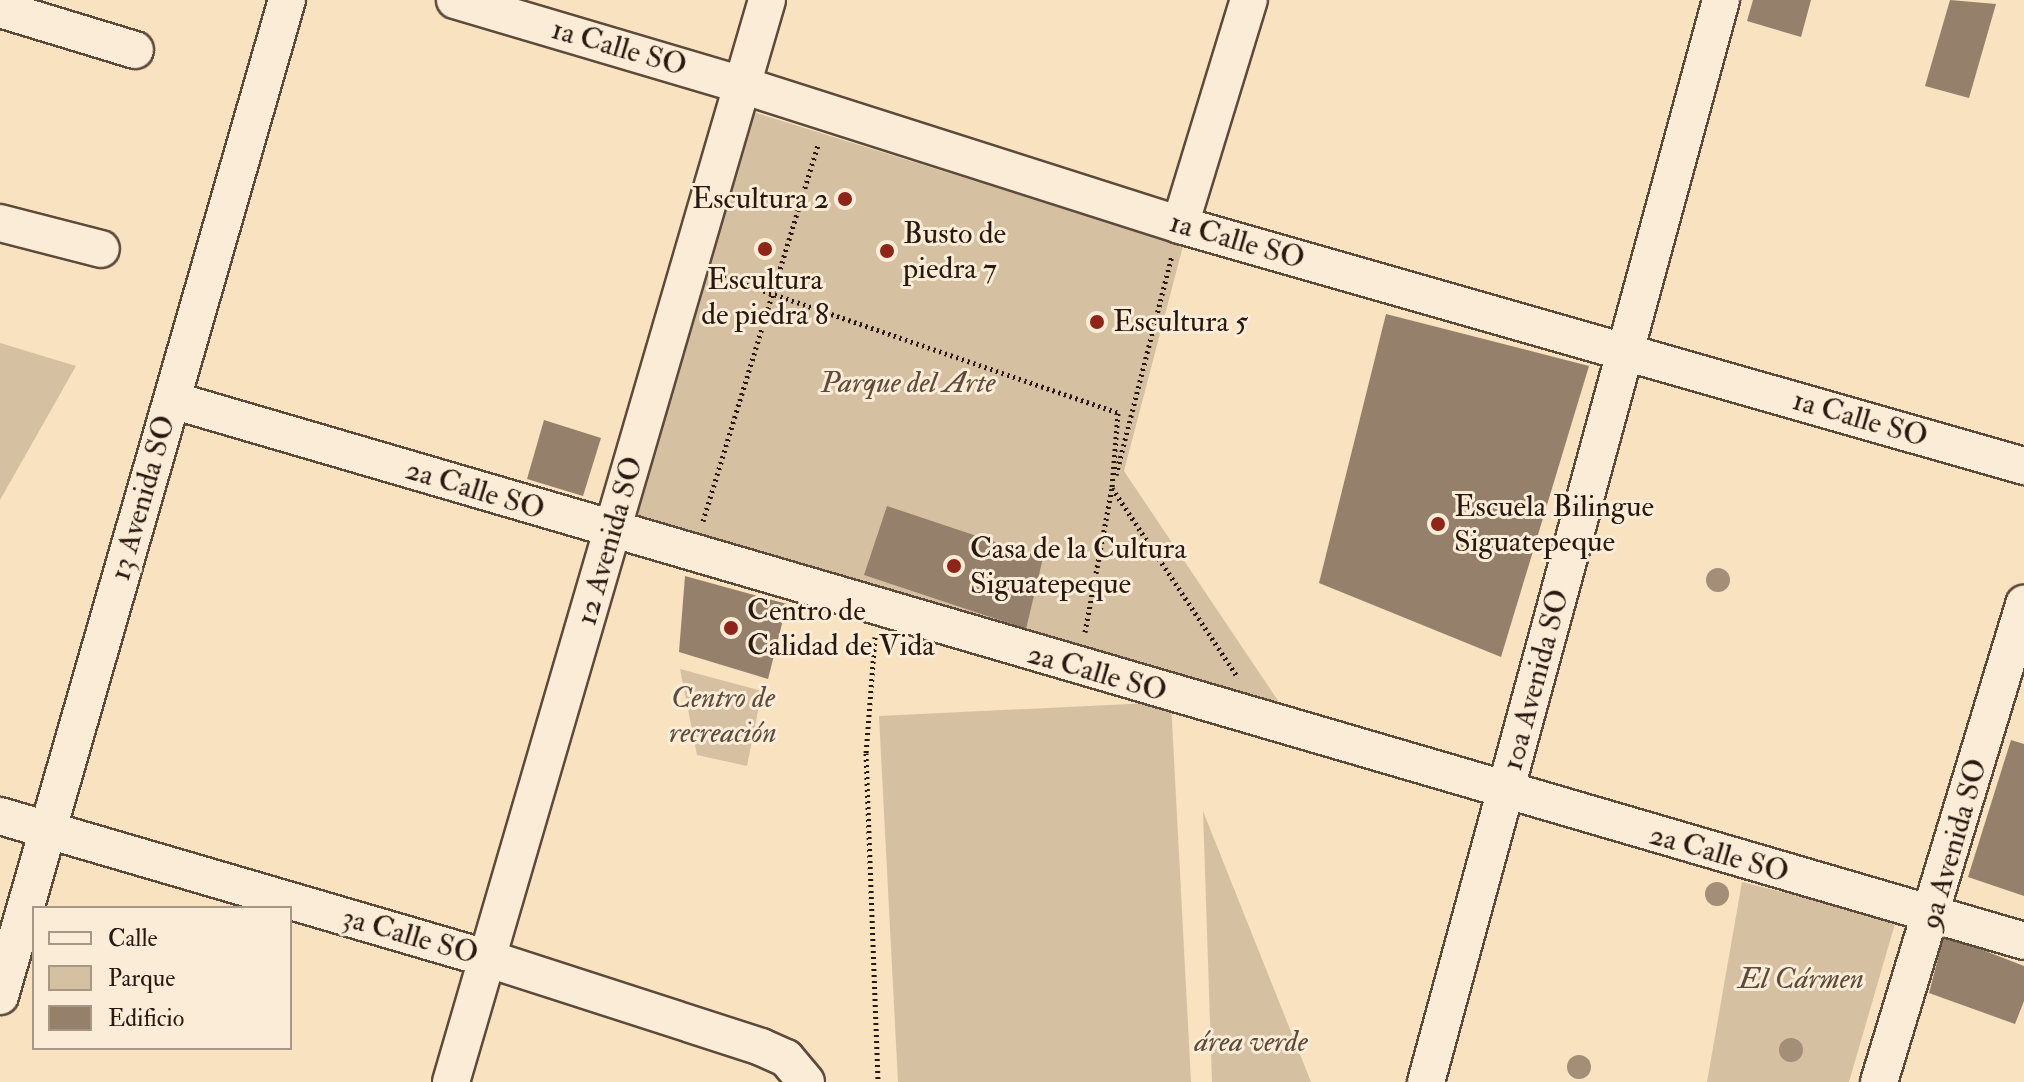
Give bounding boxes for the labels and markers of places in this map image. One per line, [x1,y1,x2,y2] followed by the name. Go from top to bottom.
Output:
[692,181,829,217] place label: Escultura 2
[836,190,854,208] marker: Escultura 2
[903,216,1006,286] place label: Busto de piedra 7
[756,240,774,258] marker: Escultura de piedra 8
[878,242,896,260] marker: Busto de piedra 7
[701,262,829,332] place label: Escultura de piedra 8
[1113,304,1248,340] place label: Escultura 5
[1088,313,1106,331] marker: Escultura 5
[1454,489,1654,560] place label: Escuela Bilingue Siguatepeque
[1429,515,1447,533] marker: Escuela Bilingue Siguatepeque
[970,531,1187,602] place label: Casa de la Cultura Siguatepeque
[945,557,963,575] marker: Casa de la Cultura Siguatepeque
[747,593,935,664] place label: Centro de Calidad de Vida
[722,619,740,637] marker: Centro de Calidad de Vida

